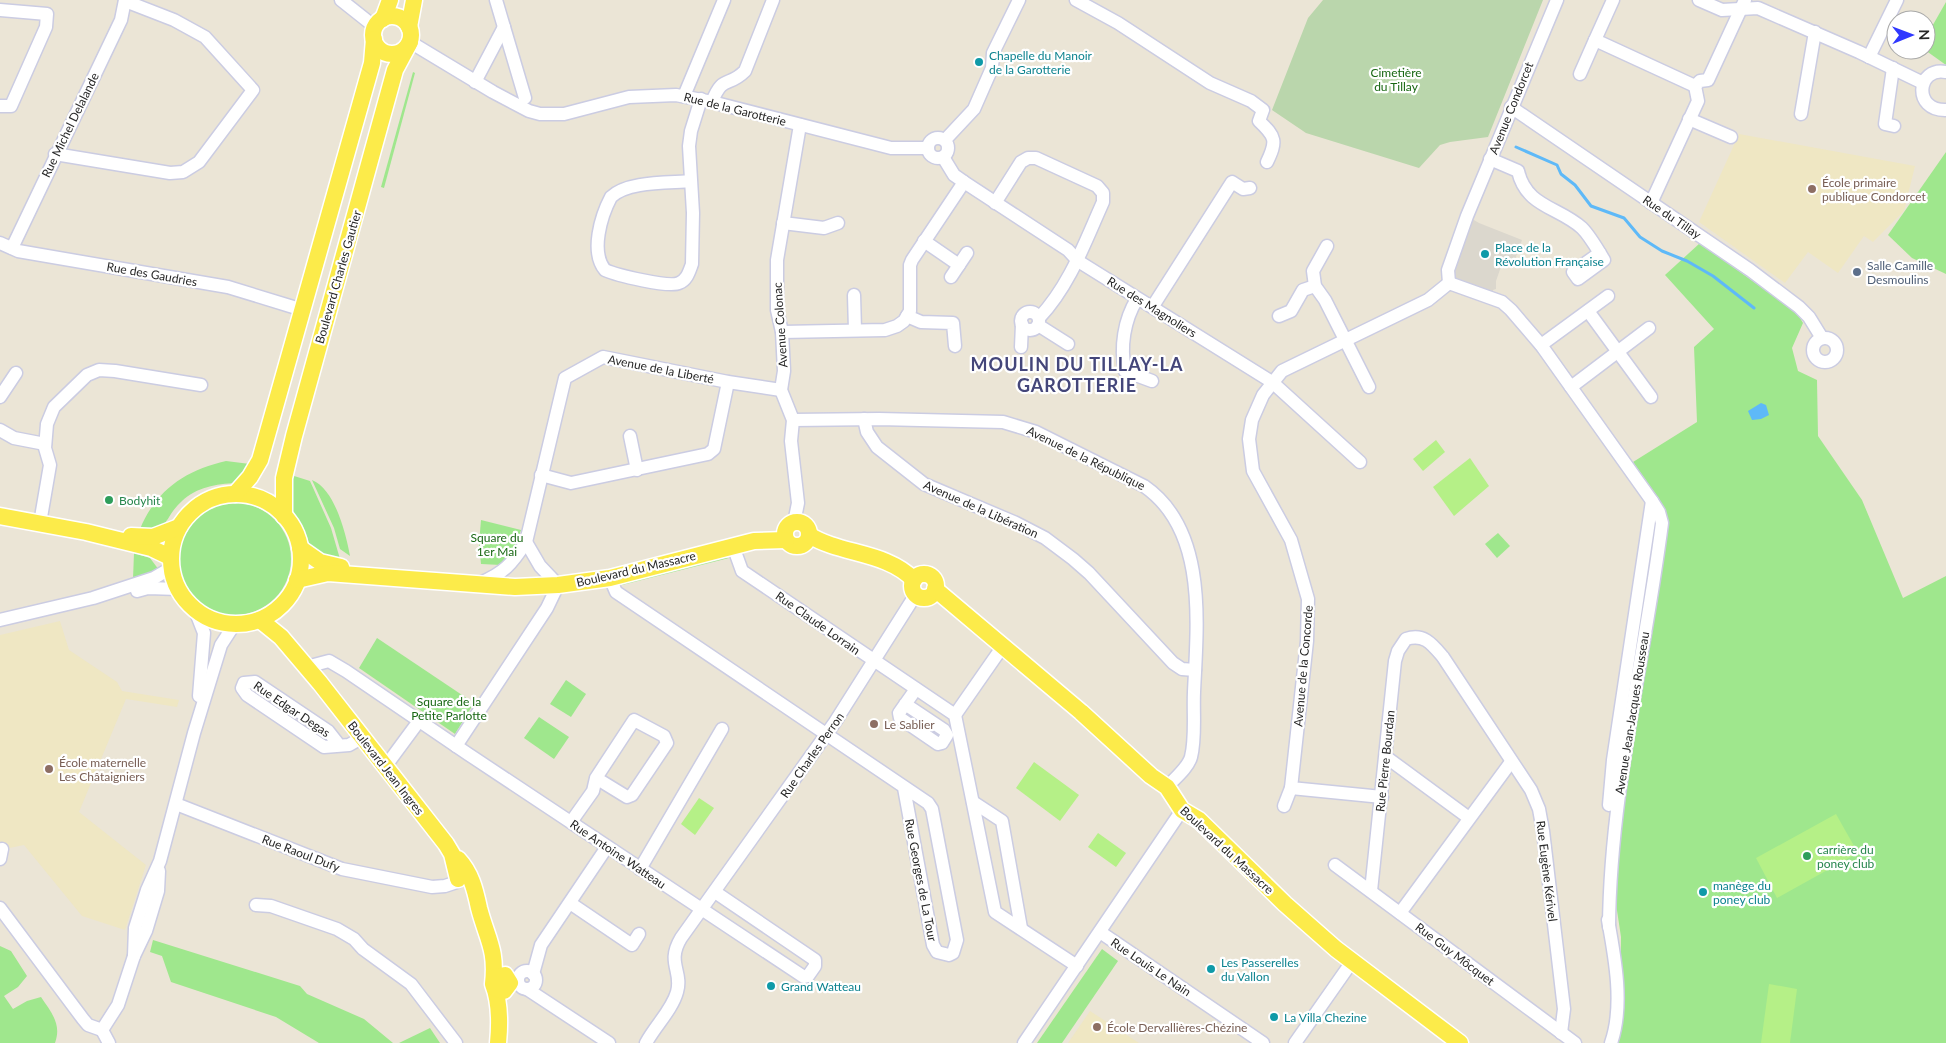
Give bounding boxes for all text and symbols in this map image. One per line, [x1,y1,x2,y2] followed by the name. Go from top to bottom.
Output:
[1886,10,1936,60] north arrow
[1916,29,1933,40] text: N
[989,48,1093,77] place label: Chapelle du Manoir de la Garotterie
[973,56,985,68] marker: Chapelle du Manoir de la Garotterie
[1486,59,1537,156] street label: Avenue Condorcet
[1370,65,1422,94] park label: Cimetière du Tillay
[38,70,102,180] street label: Rue Michel Delalande
[682,89,788,129] street label: Rue de la Garotterie
[1822,175,1927,204] place label: École primaire publique Condorcet
[1806,183,1818,195] marker: École primaire publique Condorcet
[1640,192,1705,242] street label: Rue du Tillay
[312,208,364,345] street label: Boulevard Charles Gautier
[1495,240,1604,269] place label: Place de la Révolution Française
[1479,248,1491,260] marker: Place de la Révolution Française
[1867,258,1933,287] place label: Salle Camille Desmoulins
[106,259,198,289] street label: Rue des Gaudries
[1851,266,1863,278] marker: Salle Camille Desmoulins
[1104,273,1200,341] street label: Rue des Magnoliers
[770,282,790,368] street label: Avenue Colonac
[607,351,715,387] street label: Avenue de la Liberté
[971,353,1183,396] district label: MOULIN DU TILLAY-LA GAROTTERIE
[1024,423,1148,493] street label: Avenue de la République
[921,477,1041,541] street label: Avenue de la Libération
[119,493,161,508] place label: Bodyhit
[103,494,115,506] marker: Bodyhit
[471,530,523,559] park label: Square du 1er Mai
[575,548,697,590] street label: Boulevard du Massacre
[773,588,863,658] street label: Rue Claude Lorrain
[1290,605,1316,727] street label: Avenue de la Concorde
[1612,631,1652,795] street label: Avenue Jean-Jacques Rousseau
[251,678,333,740] street label: Rue Edgar Degas
[411,694,487,723] park label: Square de la Petite Parlotte
[777,709,847,801] street label: Rue Charles Perron
[1372,709,1398,813] street label: Rue Pierre Bourdan
[884,717,935,732] place label: Le Sablier
[345,718,427,818] street label: Boulevard Jean Ingres
[868,718,880,730] marker: Le Sablier
[59,755,146,784] place label: École maternelle Les Châtaigniers
[43,763,55,775] marker: École maternelle Les Châtaigniers
[1177,803,1277,897] street label: Boulevard du Massacre
[567,816,669,892] street label: Rue Antoine Watteau
[902,817,940,943] street label: Rue Georges de La Tour
[1533,820,1561,922] street label: Rue Eugène Kérivel
[260,831,343,875] street label: Rue Raoul Dufy
[1817,842,1875,871] place label: carrière du poney club
[1801,850,1813,862] marker: carrière du poney club
[1713,878,1771,907] place label: manège du poney club
[1697,886,1709,898] marker: manège du poney club
[1413,919,1498,989] street label: Rue Guy Môcquet
[1108,935,1194,999] street label: Rue Louis Le Nain
[1221,955,1299,984] place label: Les Passerelles du Vallon
[1205,963,1217,975] marker: Les Passerelles du Vallon
[781,979,861,994] place label: Grand Watteau
[765,980,777,992] marker: Grand Watteau
[1284,1010,1367,1025] place label: La Villa Chezine
[1268,1011,1280,1023] marker: La Villa Chezine
[1107,1020,1247,1035] place label: École Dervallières-Chézine
[1091,1021,1103,1033] marker: École Dervallières-Chézine

